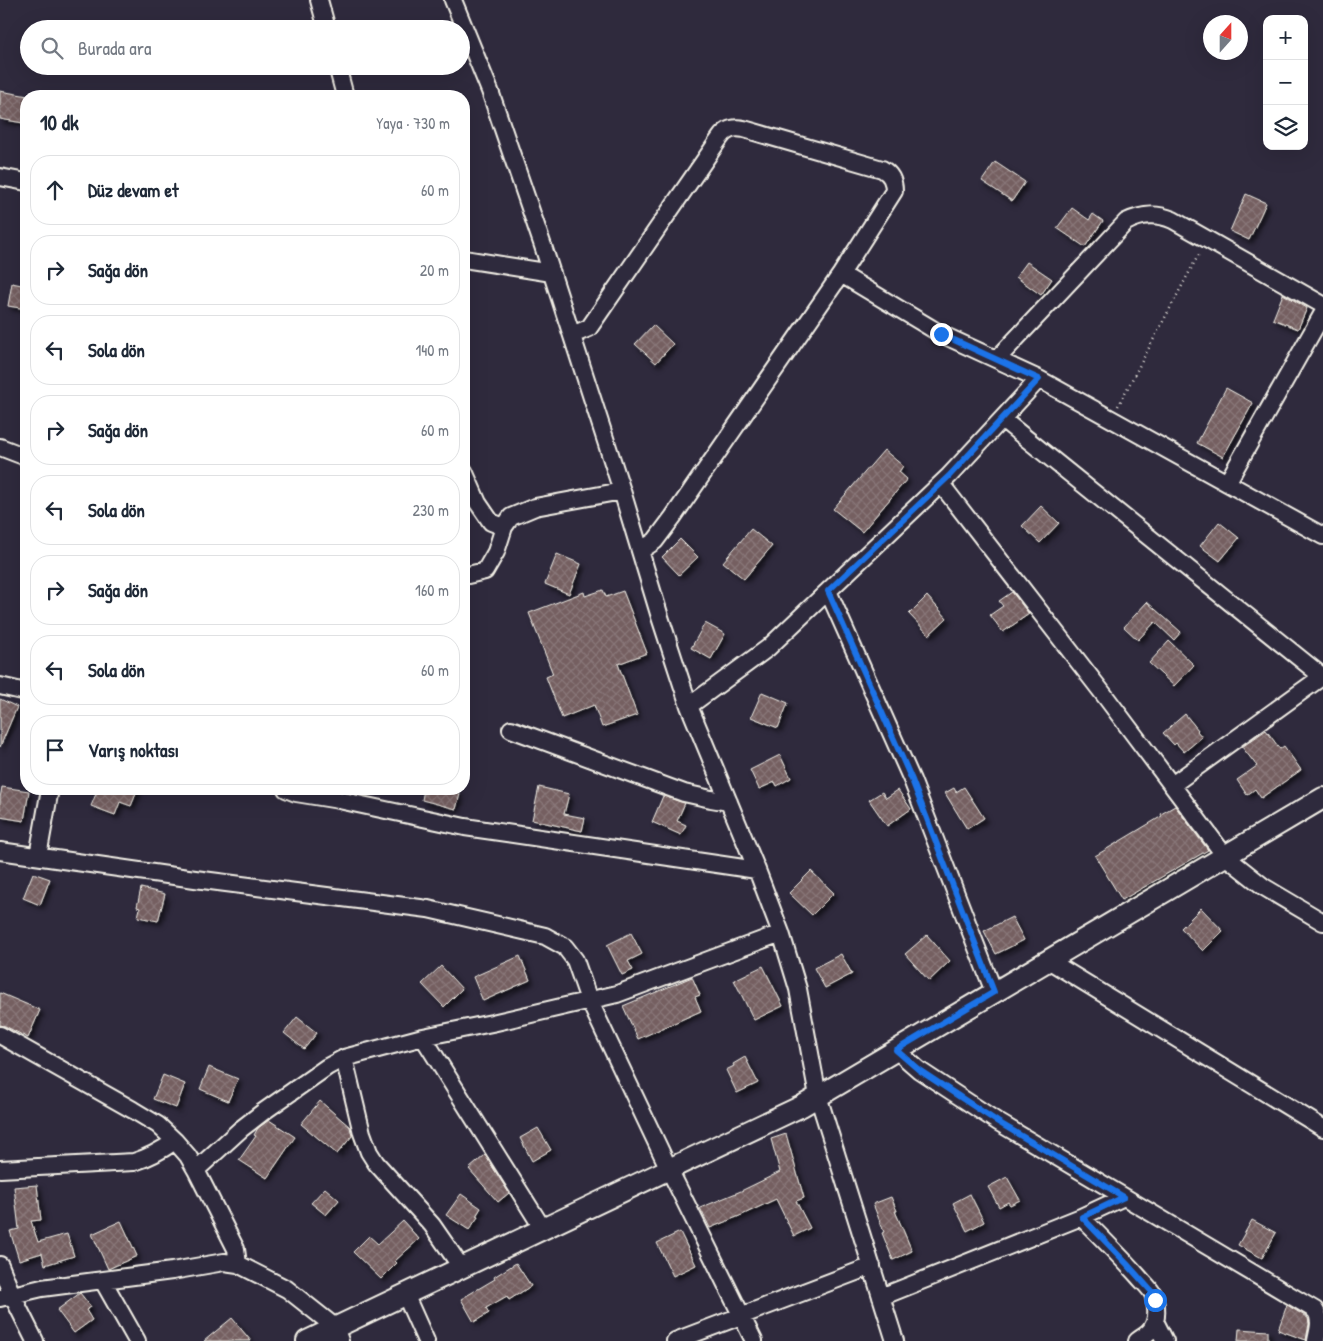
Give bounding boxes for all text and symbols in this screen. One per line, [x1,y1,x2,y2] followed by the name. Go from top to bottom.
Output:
[1203,15,1248,60] north arrow
[1263,15,1308,150] map controls
[1263,15,1308,60] button: +
[20,20,470,75] search box
[38,34,66,62] icon: search
[78,35,151,61] text: Burada ara
[1263,60,1308,105] button: −
[1263,105,1308,150] button: layers
[40,108,79,137] text: 10 dk
[376,112,450,134] text: Yaya · 730 m
[41,176,69,204] icon: ahead
[88,177,179,203] text: Düz devam et
[421,179,449,201] text: 60 m
[41,256,69,284] icon: right
[88,257,148,283] text: Sağa dön
[420,259,449,281] text: 20 m
[930,323,953,346] route end
[41,336,69,364] icon: left
[88,337,145,363] text: Sola dön
[415,339,449,361] text: 140 m
[41,416,69,444] icon: right
[88,417,148,443] text: Sağa dön
[421,419,449,441] text: 60 m
[41,496,69,524] icon: left
[88,497,145,523] text: Sola dön
[413,499,449,521] text: 230 m
[41,576,69,604] icon: right
[88,577,148,603] text: Sağa dön
[415,579,449,601] text: 160 m
[41,656,69,684] icon: left
[88,657,145,683] text: Sola dön
[421,659,449,681] text: 60 m
[41,736,69,764] icon: arrive
[88,737,179,763] text: Varış noktası
[1144,1289,1167,1312] route start

